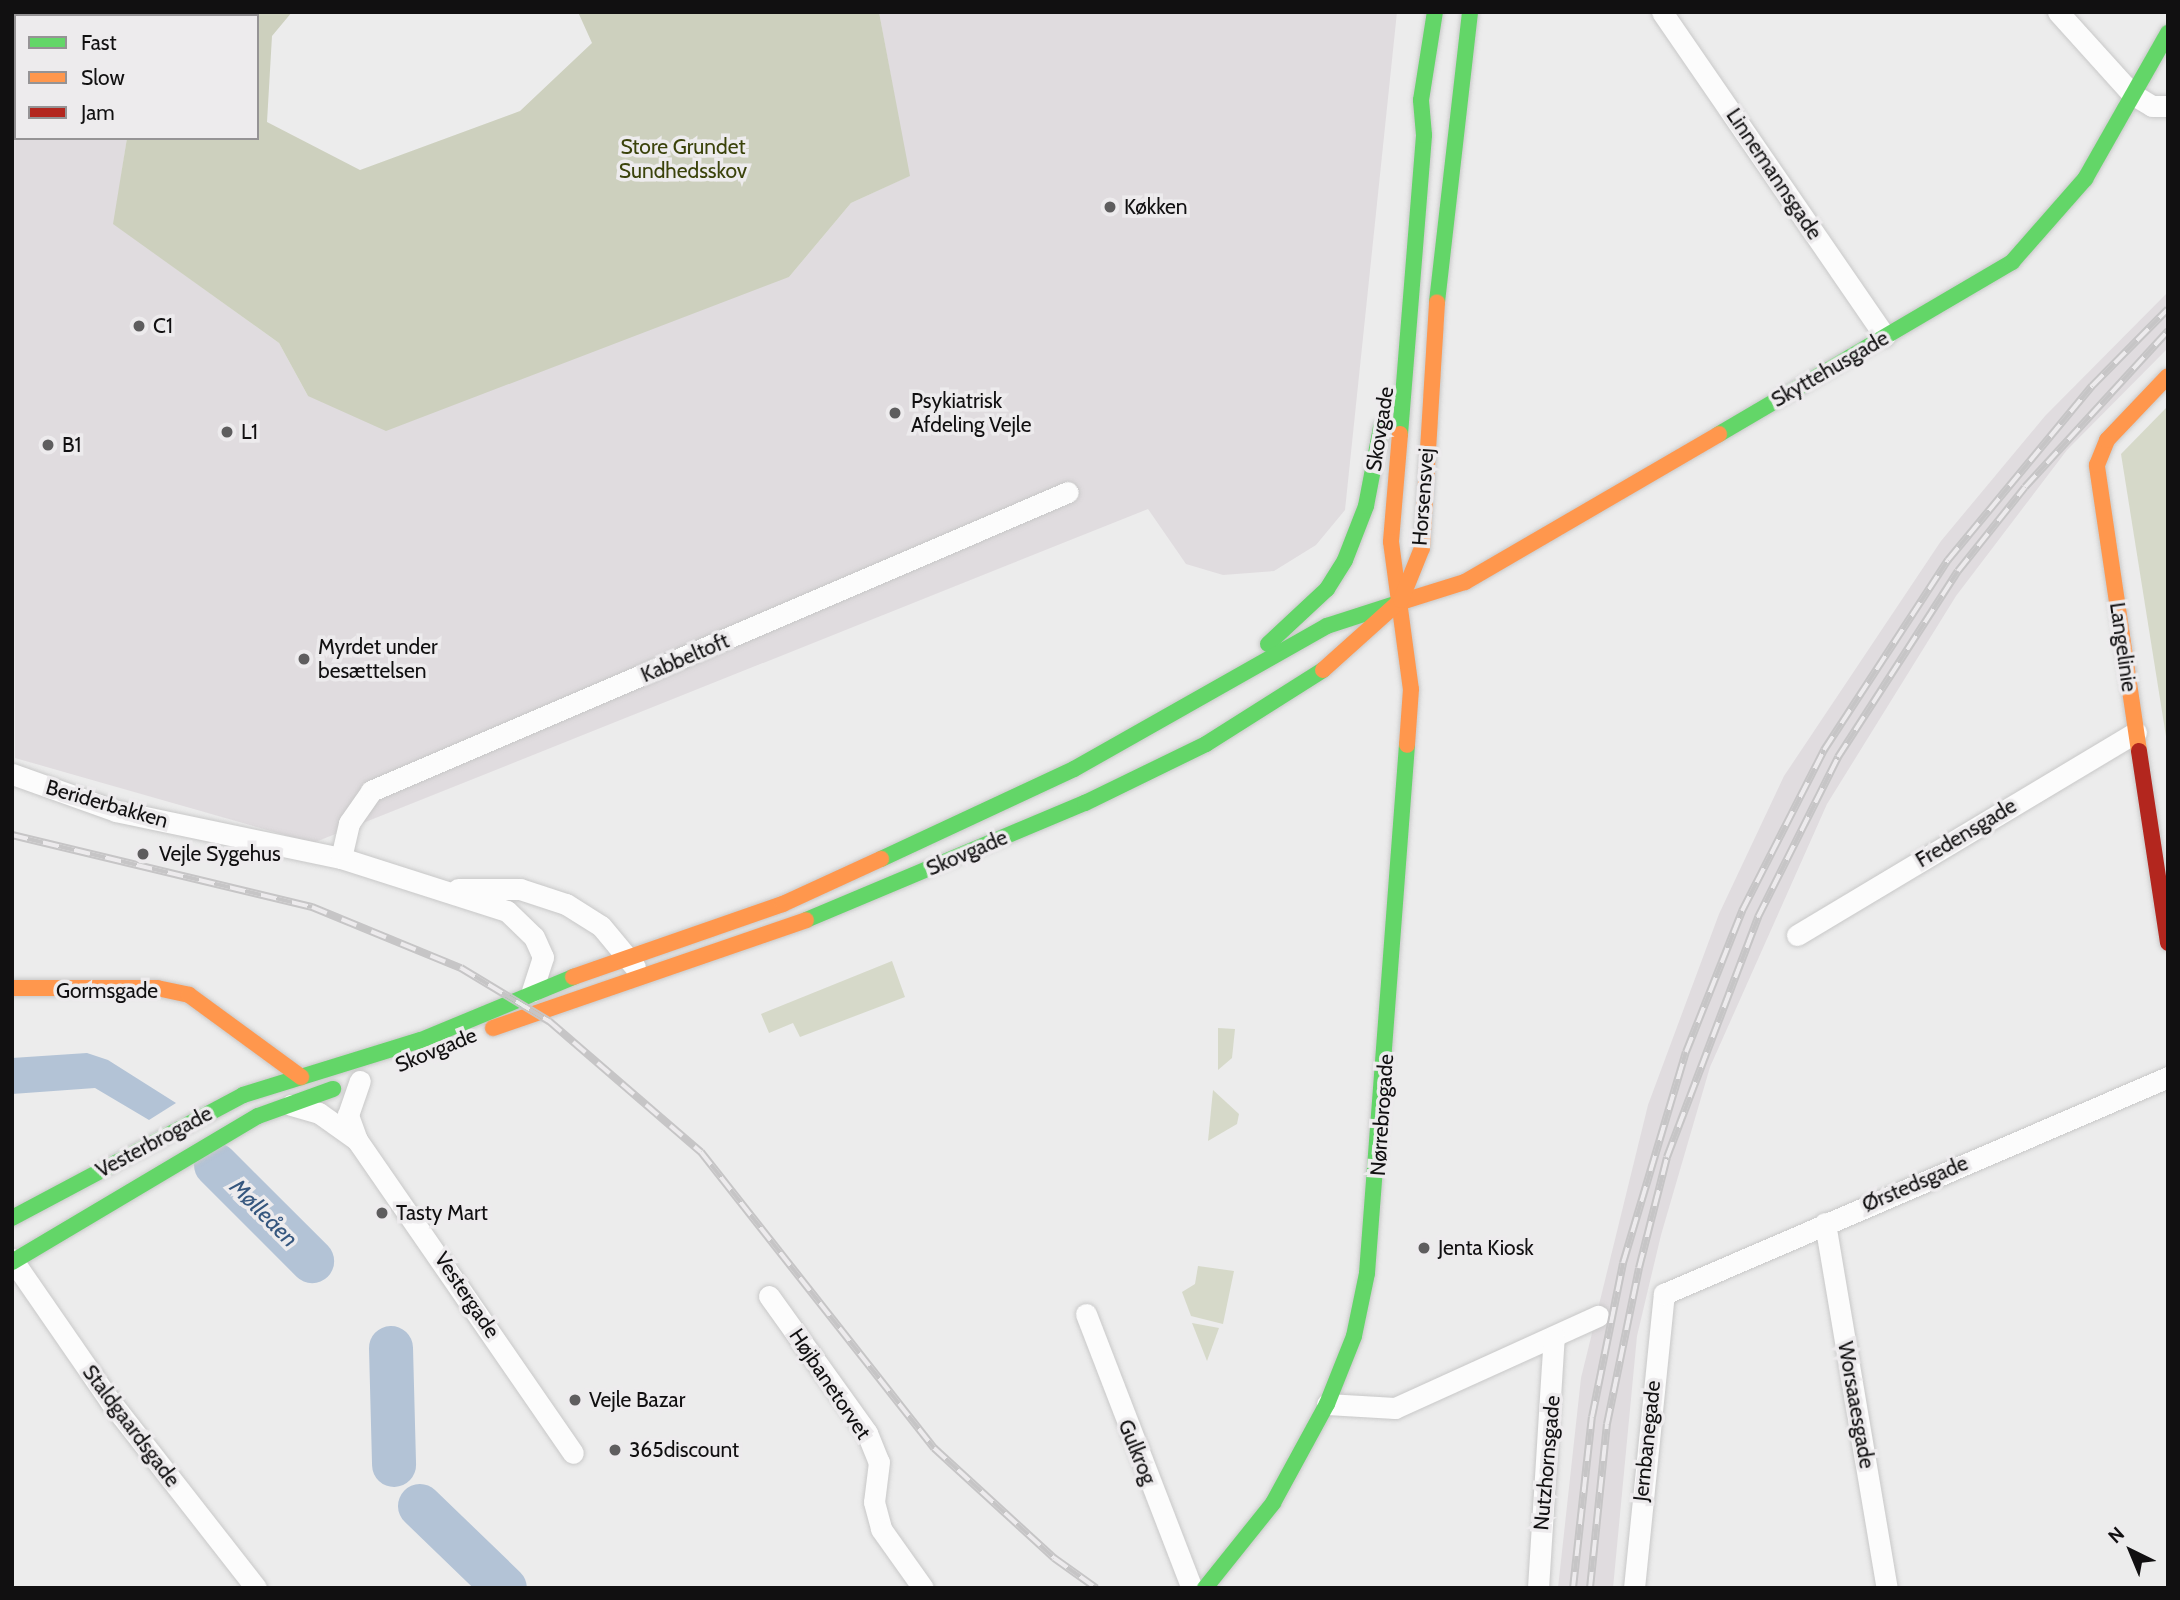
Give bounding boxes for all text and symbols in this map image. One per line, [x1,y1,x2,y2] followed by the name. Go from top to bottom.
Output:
[14,14,259,140] legend
[81,30,117,55] text: Fast
[81,65,125,90] text: Slow
[81,100,115,125] text: Jam
[1721,104,1827,244] street label: Linnemannsgade
[619,134,747,184] park label: Store Grundet Sundhedsskov
[1124,194,1188,220] place label: Køkken
[1102,199,1118,215] marker: Køkken
[153,313,173,339] place label: C1
[131,318,147,334] marker: C1
[1767,325,1893,413] street label: Skyttehusgade
[1361,385,1399,473] street label: Skovgade
[911,388,1031,438] place label: Psykiatrisk Afdeling Vejle
[885,403,905,423] marker: Psykiatrisk Afdeling Vejle
[241,419,258,445] place label: L1
[219,424,235,440] marker: L1
[62,432,81,458] place label: B1
[40,437,56,453] marker: B1
[1407,447,1439,547] street label: Horsensvej
[2104,601,2142,693] street label: Langelinie
[637,628,733,688] street label: Kabbeltoft
[318,634,438,684] place label: Myrdet under besættelsen
[296,651,312,667] marker: Myrdet under besættelsen
[43,775,171,833] street label: Beriderbakken
[1911,793,2021,873] street label: Fredensgade
[923,825,1011,881] street label: Skovgade
[159,841,281,867] place label: Vejle Sygehus
[133,844,153,864] marker: Vejle Sygehus
[56,978,158,1004] street label: Gormsgade
[392,1022,480,1078] street label: Skovgade
[1365,1053,1399,1177] street label: Nørrebrogade
[92,1101,216,1183] street label: Vesterbrogade
[1858,1150,1972,1218] street label: Ørstedsgade
[224,1173,304,1253] water label: Mølleåen
[396,1200,488,1226] place label: Tasty Mart
[374,1205,390,1221] marker: Tasty Mart
[1438,1235,1534,1261] place label: Jenta Kiosk
[1416,1240,1432,1256] marker: Jenta Kiosk
[429,1247,505,1343] street label: Vestergade
[784,1324,876,1444] street label: Højbanetorvet
[1832,1340,1880,1470] street label: Worsaaesgade
[77,1360,185,1492] street label: Staldgaardsgade
[1628,1379,1666,1503] street label: Jernbanegade
[589,1387,685,1413] place label: Vejle Bazar
[567,1392,583,1408] marker: Vejle Bazar
[1529,1394,1565,1532] street label: Nutzhornsgade
[1113,1416,1161,1488] street label: Gulkrog
[629,1437,739,1463] place label: 365discount
[607,1442,623,1458] marker: 365discount
[2096,1516,2166,1586] north arrow
[2104,1522,2129,1548] text: N

